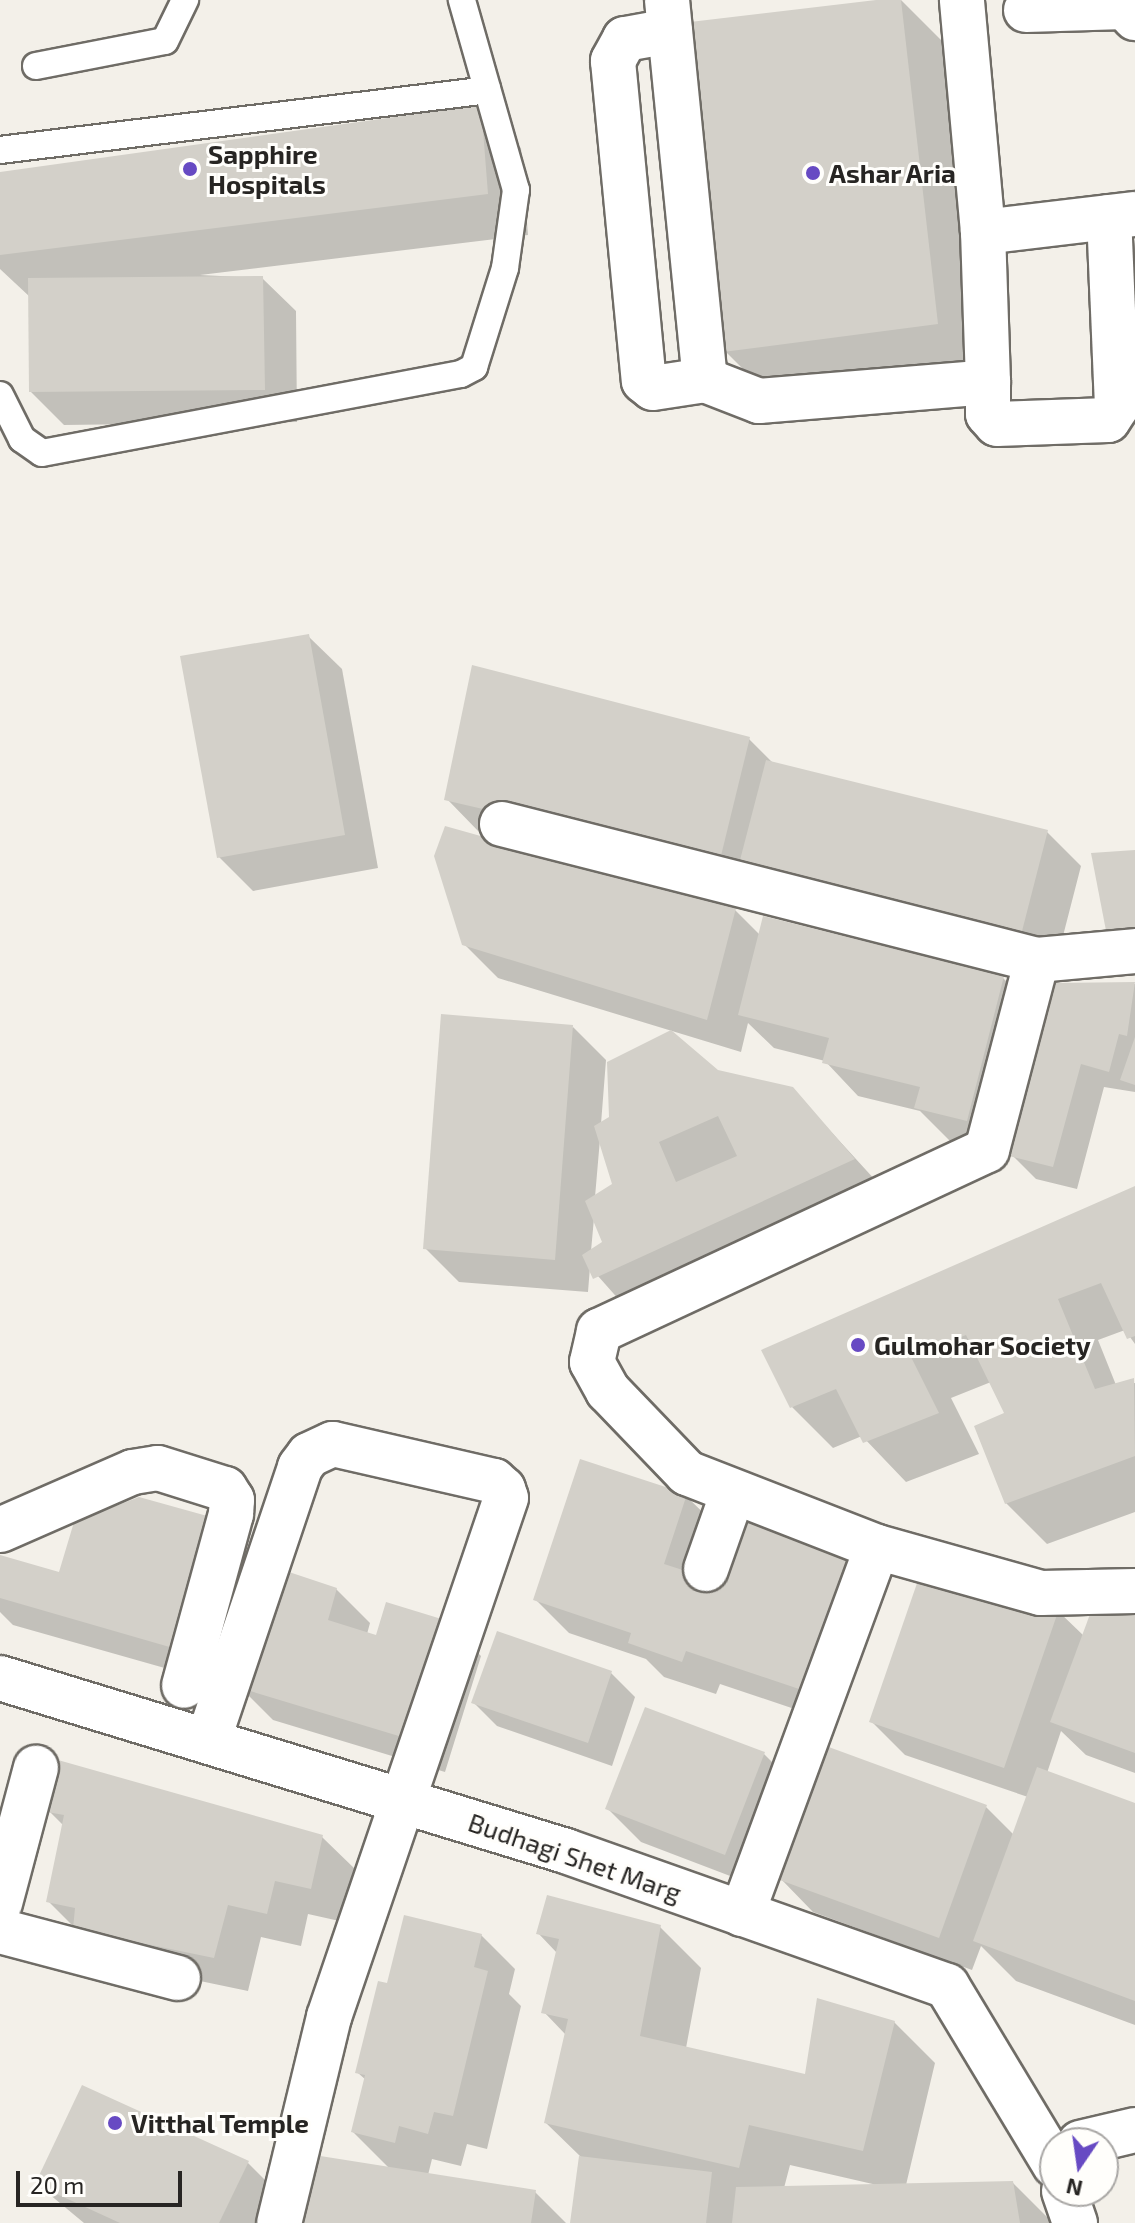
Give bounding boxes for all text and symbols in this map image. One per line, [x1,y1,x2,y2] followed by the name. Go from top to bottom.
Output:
[208,138,326,200] place label: Sapphire Hospitals
[829,157,957,189] place label: Ashar Aria
[179,158,201,180] marker: Sapphire Hospitals
[804,164,822,182] marker: Ashar Aria
[874,1329,1091,1361] place label: Gulmohar Society
[849,1336,867,1354] marker: Gulmohar Society
[464,1806,686,1908] street label: Budhagi Shet Marg
[131,2107,310,2139] place label: Vitthal Temple
[106,2114,124,2132] marker: Vitthal Temple
[1039,2127,1119,2207] north arrow
[20,2155,186,2205] scale bar
[30,2170,84,2199] text: 20 m
[1063,2174,1085,2203] text: N

